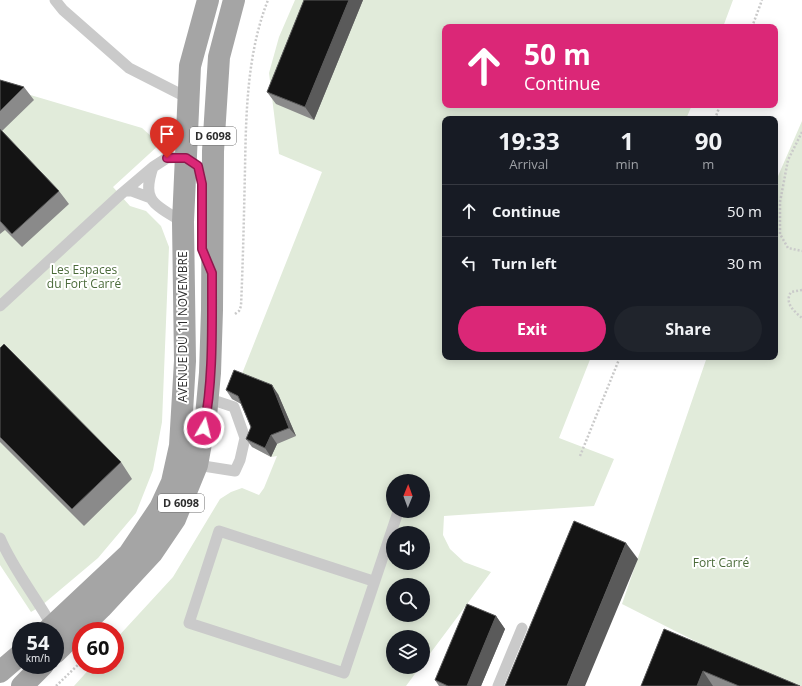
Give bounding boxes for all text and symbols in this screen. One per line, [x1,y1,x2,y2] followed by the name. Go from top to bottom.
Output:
[524,35,591,73] text: 50 m
[458,40,510,92] icon: ahead
[524,71,600,95] text: Continue
[150,117,184,158] pin
[156,123,178,145] icon: arrive
[498,124,560,157] text: 19:33
[620,124,634,157] text: 1
[695,124,722,157] text: 90
[190,127,236,145] road number: D 6098
[509,155,548,173] text: Arrival
[615,155,639,173] text: min
[702,155,714,173] text: m
[458,200,480,222] icon: ahead
[492,201,560,221] text: Continue
[727,201,762,221] text: 50 m
[174,251,191,403] street label: AVENUE DU 11 NOVEMBRE
[458,252,480,274] icon: left
[492,253,557,273] text: Turn left
[727,253,762,273] text: 30 m
[47,261,121,292] park label: Les Espaces du Fort Carré
[458,306,606,352] button: Exit
[614,306,762,352] button: Share
[183,407,225,449] position arrow
[386,474,430,518] north arrow
[386,474,430,674] map controls
[158,494,204,512] road number: D 6098
[386,526,430,570] button: sound
[693,554,750,571] park label: Fort Carré
[386,578,430,622] button: search
[72,622,124,674] speed limit sign: 60
[27,629,49,656] text: 54
[386,630,430,674] button: layers
[26,651,50,665] text: km/h

